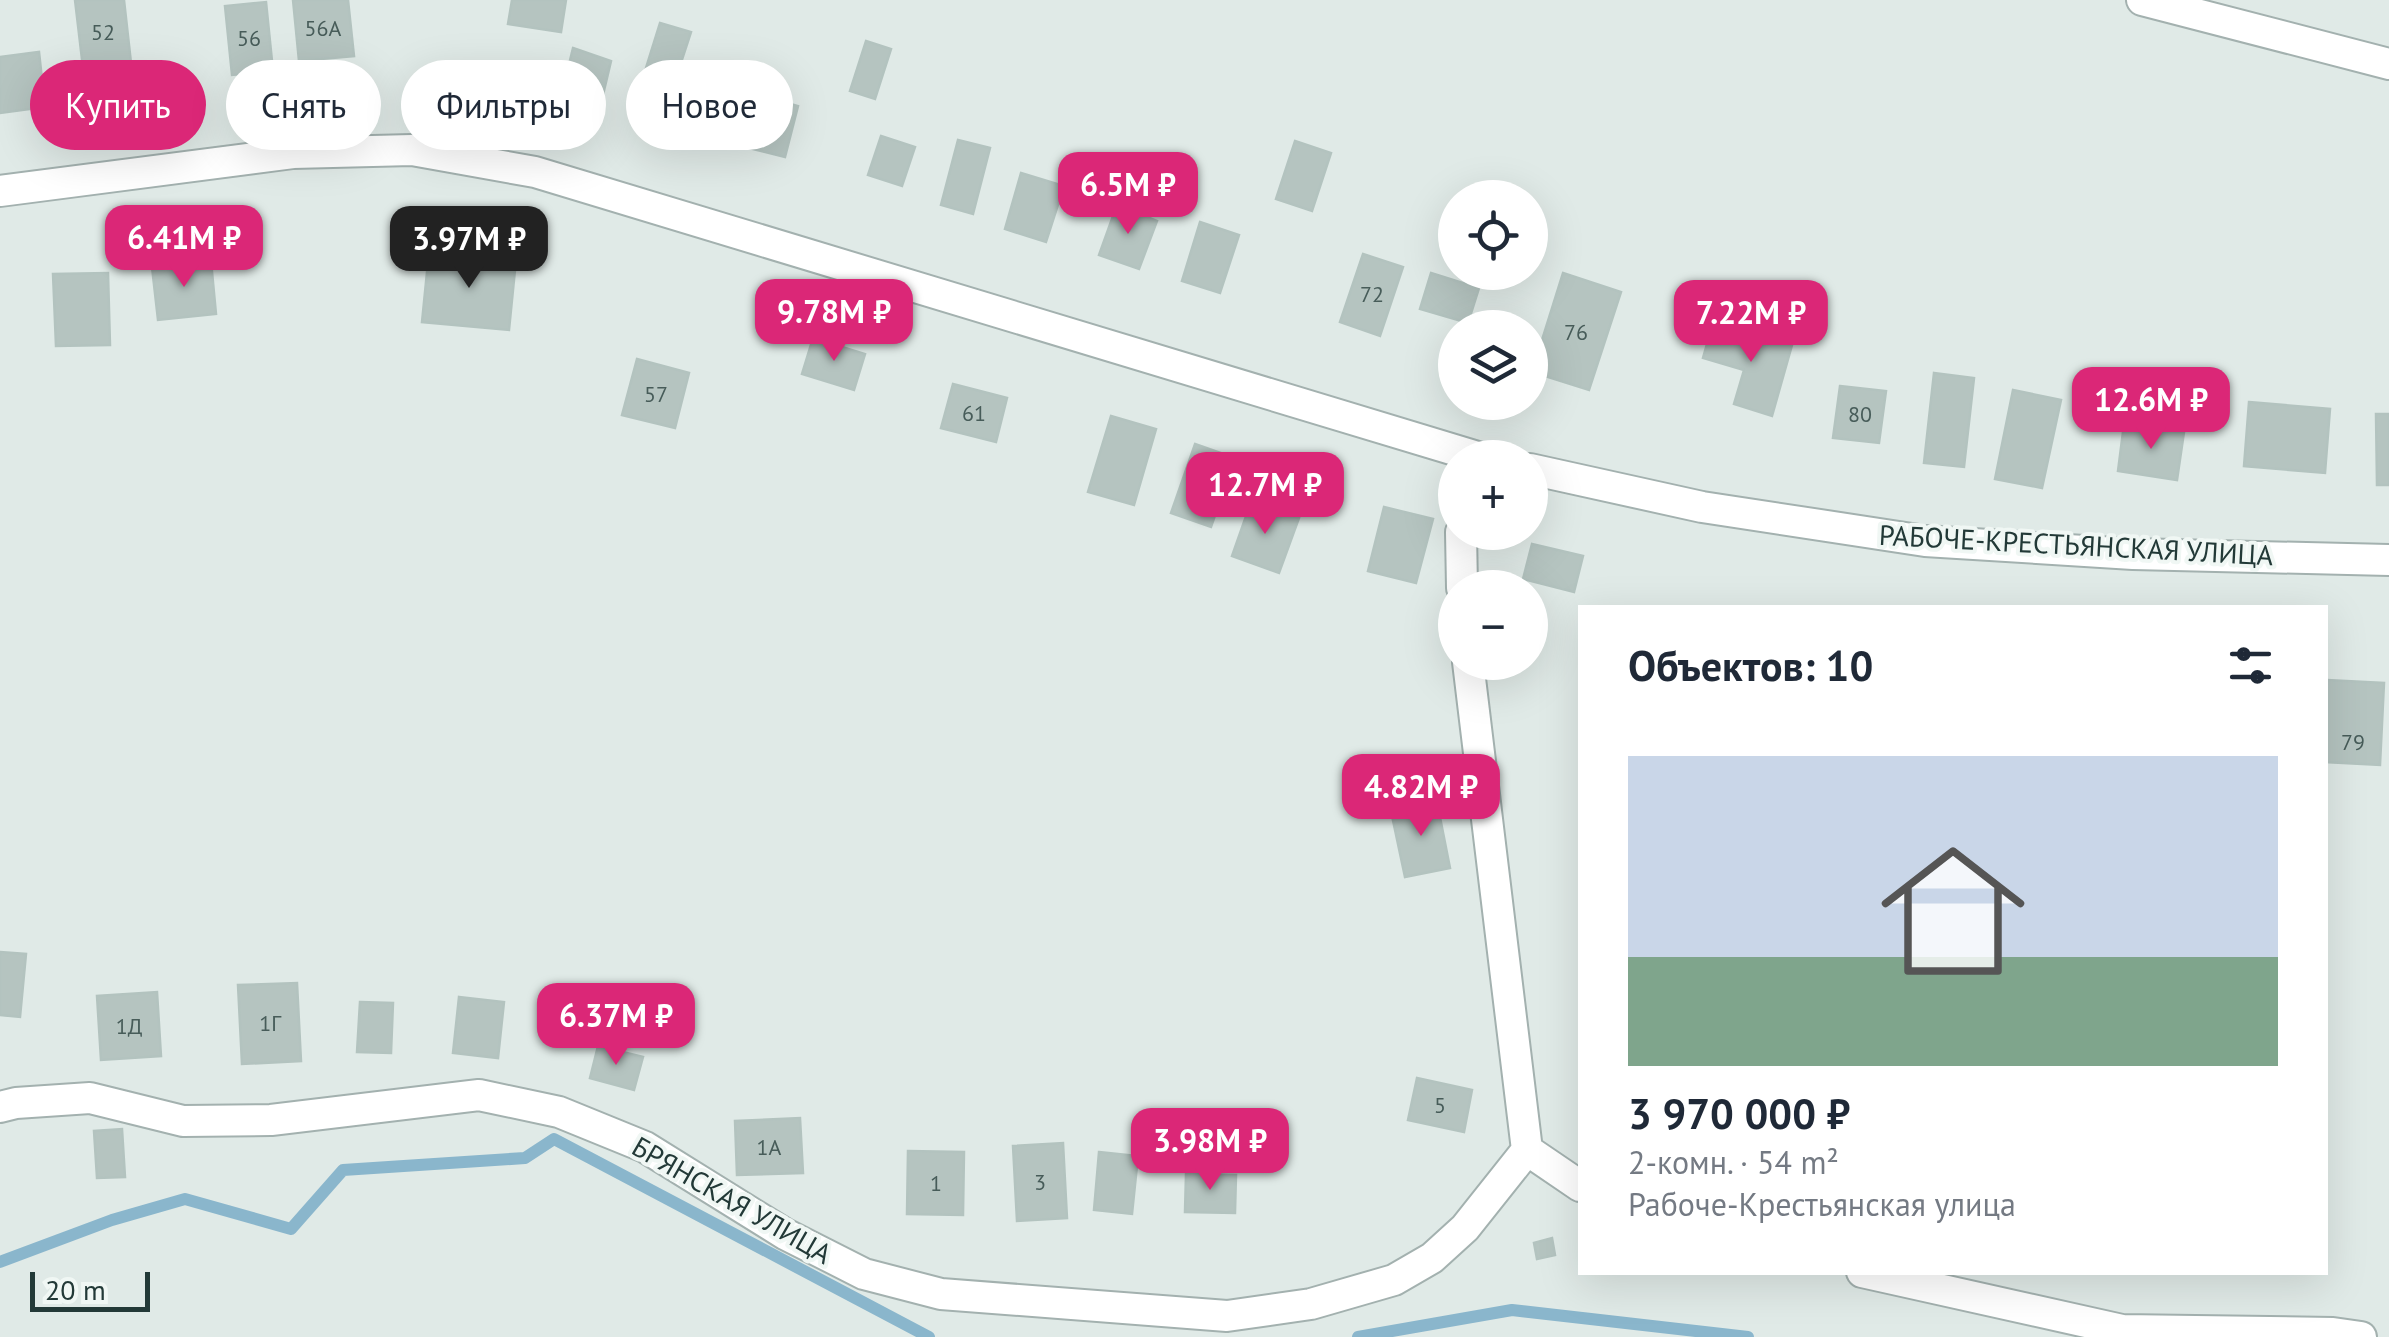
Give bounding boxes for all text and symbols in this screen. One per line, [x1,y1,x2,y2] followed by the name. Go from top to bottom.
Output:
[305,14,342,42] house number: 56А
[91,18,115,46] house number: 52
[237,24,261,52] house number: 56
[30,60,206,150] chip: Купить
[226,60,381,150] chip: Снять
[401,60,606,150] chip: Фильтры
[626,60,793,150] chip: Новое
[1047,152,1209,237] pin: 6.5M ₽
[1080,163,1176,205] text: 6.5M ₽
[1438,180,1548,680] map controls
[1438,180,1548,290] button: locate
[92,205,276,290] pin: 6.41M ₽
[377,206,561,291] pin: 3.97M ₽
[127,216,241,258] text: 6.41M ₽
[412,217,526,259] text: 3.97M ₽
[742,279,926,364] pin: 9.78M ₽
[1360,280,1384,308] house number: 72
[1659,280,1843,365] pin: 7.22M ₽
[777,290,891,332] text: 9.78M ₽
[1696,291,1806,333] text: 7.22M ₽
[1438,310,1548,420] button: layers
[1564,318,1588,346] house number: 76
[2059,367,2243,452] pin: 12.6M ₽
[2094,378,2208,420] text: 12.6M ₽
[644,380,668,408] house number: 57
[962,399,986,427] house number: 61
[1848,400,1872,428] house number: 80
[1438,440,1548,550] button: +
[1173,452,1357,537] pin: 12.7M ₽
[1208,463,1322,505] text: 12.7M ₽
[1878,516,2275,573] street label: РАБОЧЕ-КРЕСТЬЯНСКАЯ УЛИЦА
[1438,570,1548,680] button: −
[1628,638,1873,693] text: Объектов: 10
[2223,638,2278,693] icon: filters
[2341,728,2365,756] house number: 79
[1329,754,1513,839] pin: 4.82M ₽
[1364,765,1478,807] text: 4.82M ₽
[1863,821,2043,1001] icon: home
[524,983,708,1068] pin: 6.37M ₽
[559,994,673,1036] text: 6.37M ₽
[259,1009,282,1037] house number: 1Г
[116,1012,143,1040] house number: 1Д
[1628,1086,1850,1141] text: 3 970 000 ₽
[1434,1091,1446,1119] house number: 5
[1118,1108,1302,1193] pin: 3.98M ₽
[1153,1119,1267,1161] text: 3.98M ₽
[626,1127,839,1272] street label: БРЯНСКАЯ УЛИЦА
[757,1133,782,1161] house number: 1А
[1628,1141,1839,1183] text: 2-комн. · 54 m²
[1034,1168,1046,1196] house number: 3
[930,1169,942,1197] house number: 1
[1628,1183,2016,1225] text: Рабоче-Крестьянская улица
[30,1267,150,1312] scale bar
[45,1271,106,1308] text: 20 m

